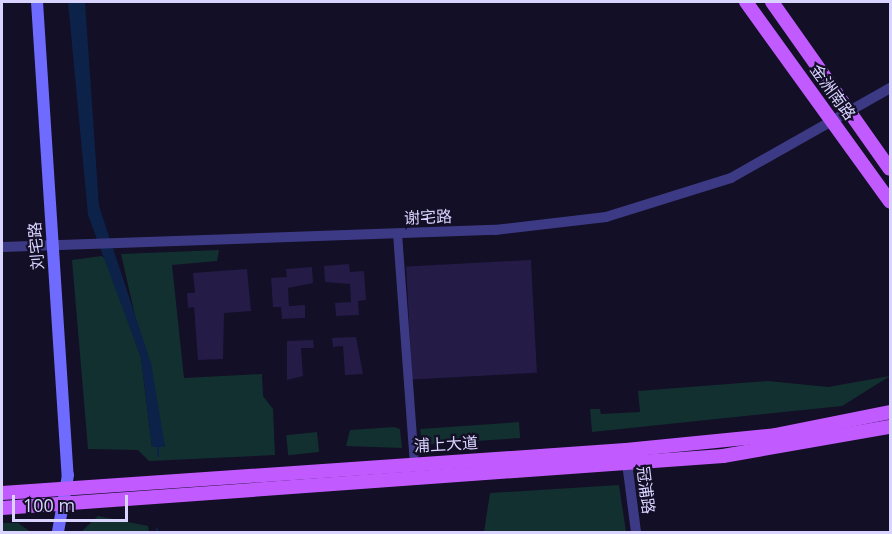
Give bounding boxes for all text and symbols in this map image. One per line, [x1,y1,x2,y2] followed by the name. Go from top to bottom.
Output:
[806,60,860,124] street label: 金洲南路
[404,207,452,227] street label: 谢宅路
[25,221,47,271] street label: 刘宅路
[414,433,478,455] street label: 浦上大道
[634,465,658,515] street label: 冠浦路
[15,483,130,521] scale bar
[23,493,75,517] text: 100 m

